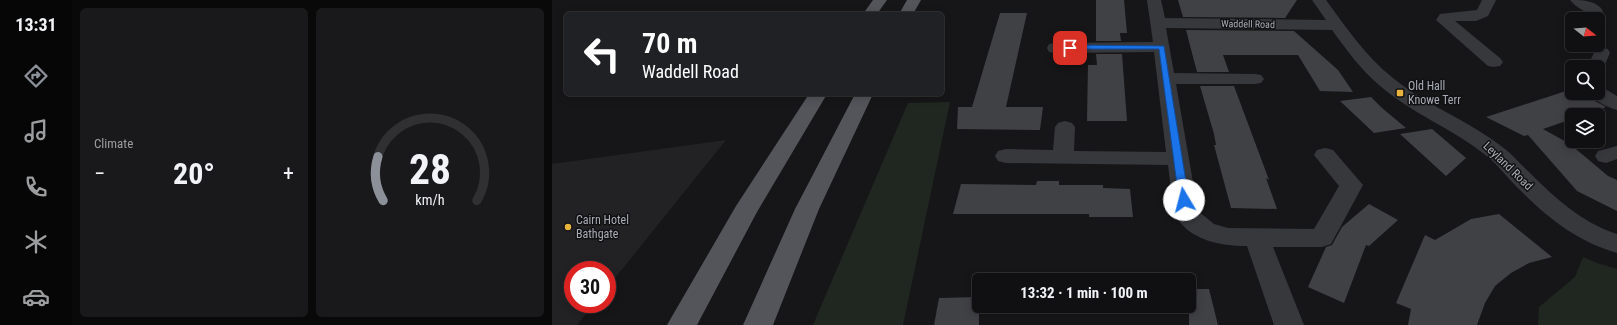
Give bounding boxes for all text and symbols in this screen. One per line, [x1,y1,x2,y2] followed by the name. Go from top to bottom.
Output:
[1565,12,1605,52] north arrow
[1565,12,1605,148] map controls
[15,14,57,35] text: 13:31
[1221,18,1275,30] street label: Waddell Road
[642,27,698,60] text: 70 m
[576,28,628,80] icon: left
[1053,31,1087,65] pin
[1059,37,1081,59] icon: arrive
[1565,60,1605,100] button: search
[642,61,739,82] text: Waddell Road
[22,62,50,90] icon: directions
[1408,79,1461,107] place label: Old Hall Knowe Terr
[1395,88,1405,98] marker: Old Hall Knowe Terr
[1565,108,1605,148] button: layers
[22,117,50,145] icon: music
[94,136,133,151] text: Climate
[1480,139,1536,193] street label: Leyland Road
[409,144,451,193] text: 28
[173,156,215,191] text: 20°
[94,161,105,186] text: −
[283,161,294,186] text: +
[22,173,50,201] icon: phone
[1163,179,1205,221] position arrow
[415,191,445,207] text: km/h
[576,213,629,241] place label: Cairn Hotel Bathgate
[563,222,573,232] marker: Cairn Hotel Bathgate
[22,228,50,256] icon: climate
[564,261,616,313] speed limit sign: 30
[22,283,50,311] icon: car
[1020,284,1148,302] text: 13:32 · 1 min · 100 m

